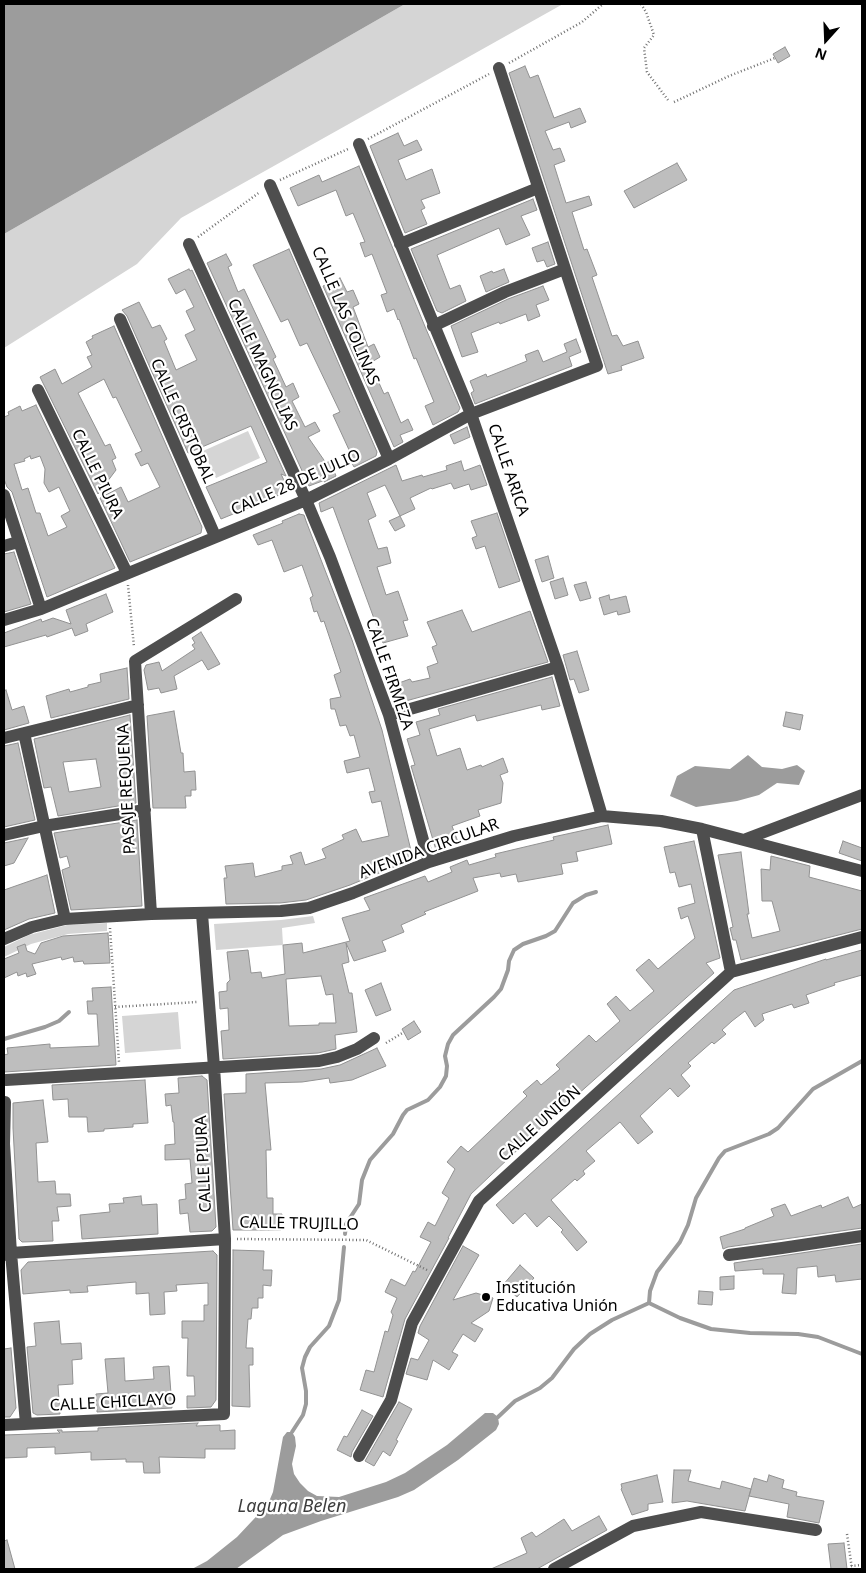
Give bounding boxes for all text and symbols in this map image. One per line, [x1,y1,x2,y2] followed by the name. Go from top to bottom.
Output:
[801,15,851,65] north arrow
[812,44,829,65] text: N
[307,244,383,388] street label: CALLE LAS COLINAS
[223,296,301,434] street label: CALLE MAGNOLIAS
[146,356,218,486] street label: CALLE CRISTOBAL
[483,421,533,519] street label: CALLE ARICA
[67,426,127,522] street label: CALLE PIURA
[228,446,364,520] street label: CALLE 28 DE JULIO
[361,616,417,732] street label: CALLE FIRMEZA
[114,723,140,855] street label: PASAJE REQUENA
[357,815,501,883] street label: AVENIDA CIRCULAR
[495,1082,585,1166] street label: CALLE UNIÓN
[192,1115,216,1213] street label: CALLE PIURA
[239,1213,359,1235] street label: CALLE TRUJILLO
[496,1278,618,1316] place label: Institución Educativa Unión
[480,1291,492,1303] marker: Institución Educativa Unión
[49,1390,177,1416] street label: CALLE CHICLAYO
[238,1496,346,1518] water label: Laguna Belen

